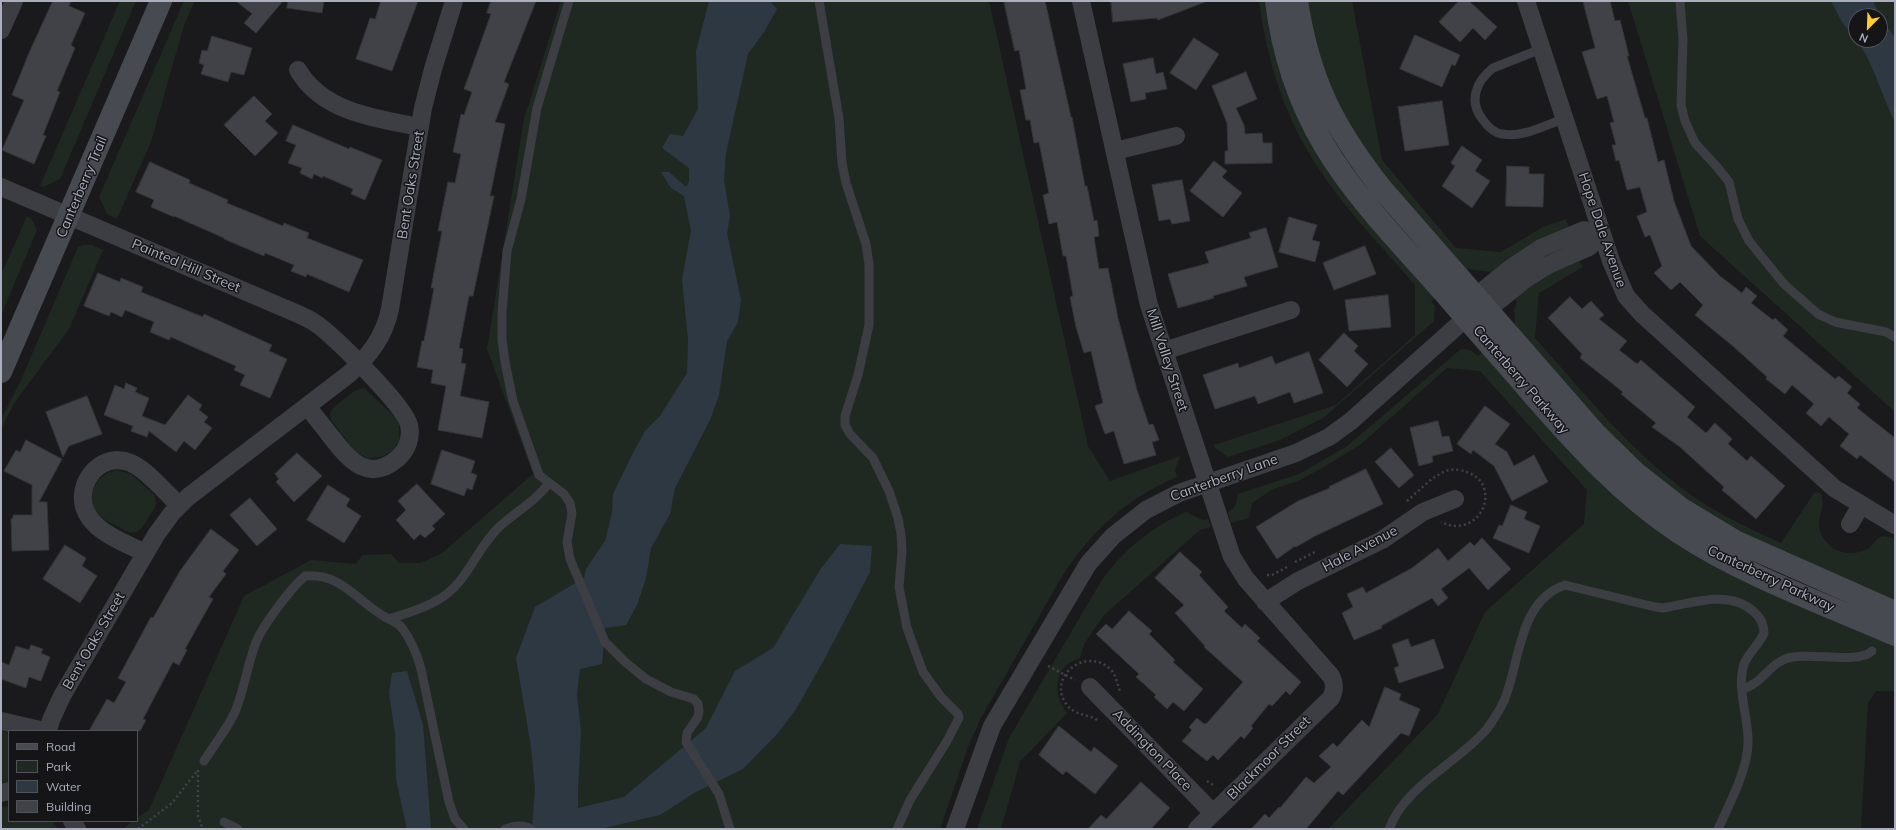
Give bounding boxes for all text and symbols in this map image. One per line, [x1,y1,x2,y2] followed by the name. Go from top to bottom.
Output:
[1848,8,1888,48] north arrow
[1857,30,1870,46] text: N
[394,130,428,240] street label: Bent Oaks Street
[53,134,111,240] street label: Canterberry Trail
[1574,170,1630,290] street label: Hope Dale Avenue
[129,236,243,296] street label: Painted Hill Street
[1142,307,1192,413] street label: Mill Valley Street
[1469,322,1573,438] street label: Canterberry Parkway
[1168,451,1280,505] street label: Canterberry Lane
[1320,522,1400,576] street label: Hale Avenue
[1705,542,1837,616] street label: Canterberry Parkway
[59,589,129,693] street label: Bent Oaks Street
[1109,706,1195,794] street label: Addington Place
[1224,713,1314,803] street label: Blackmoor Street
[8,730,138,822] legend
[46,739,75,754] text: Road
[46,759,71,774] text: Park
[46,779,81,794] text: Water
[46,799,91,814] text: Building

